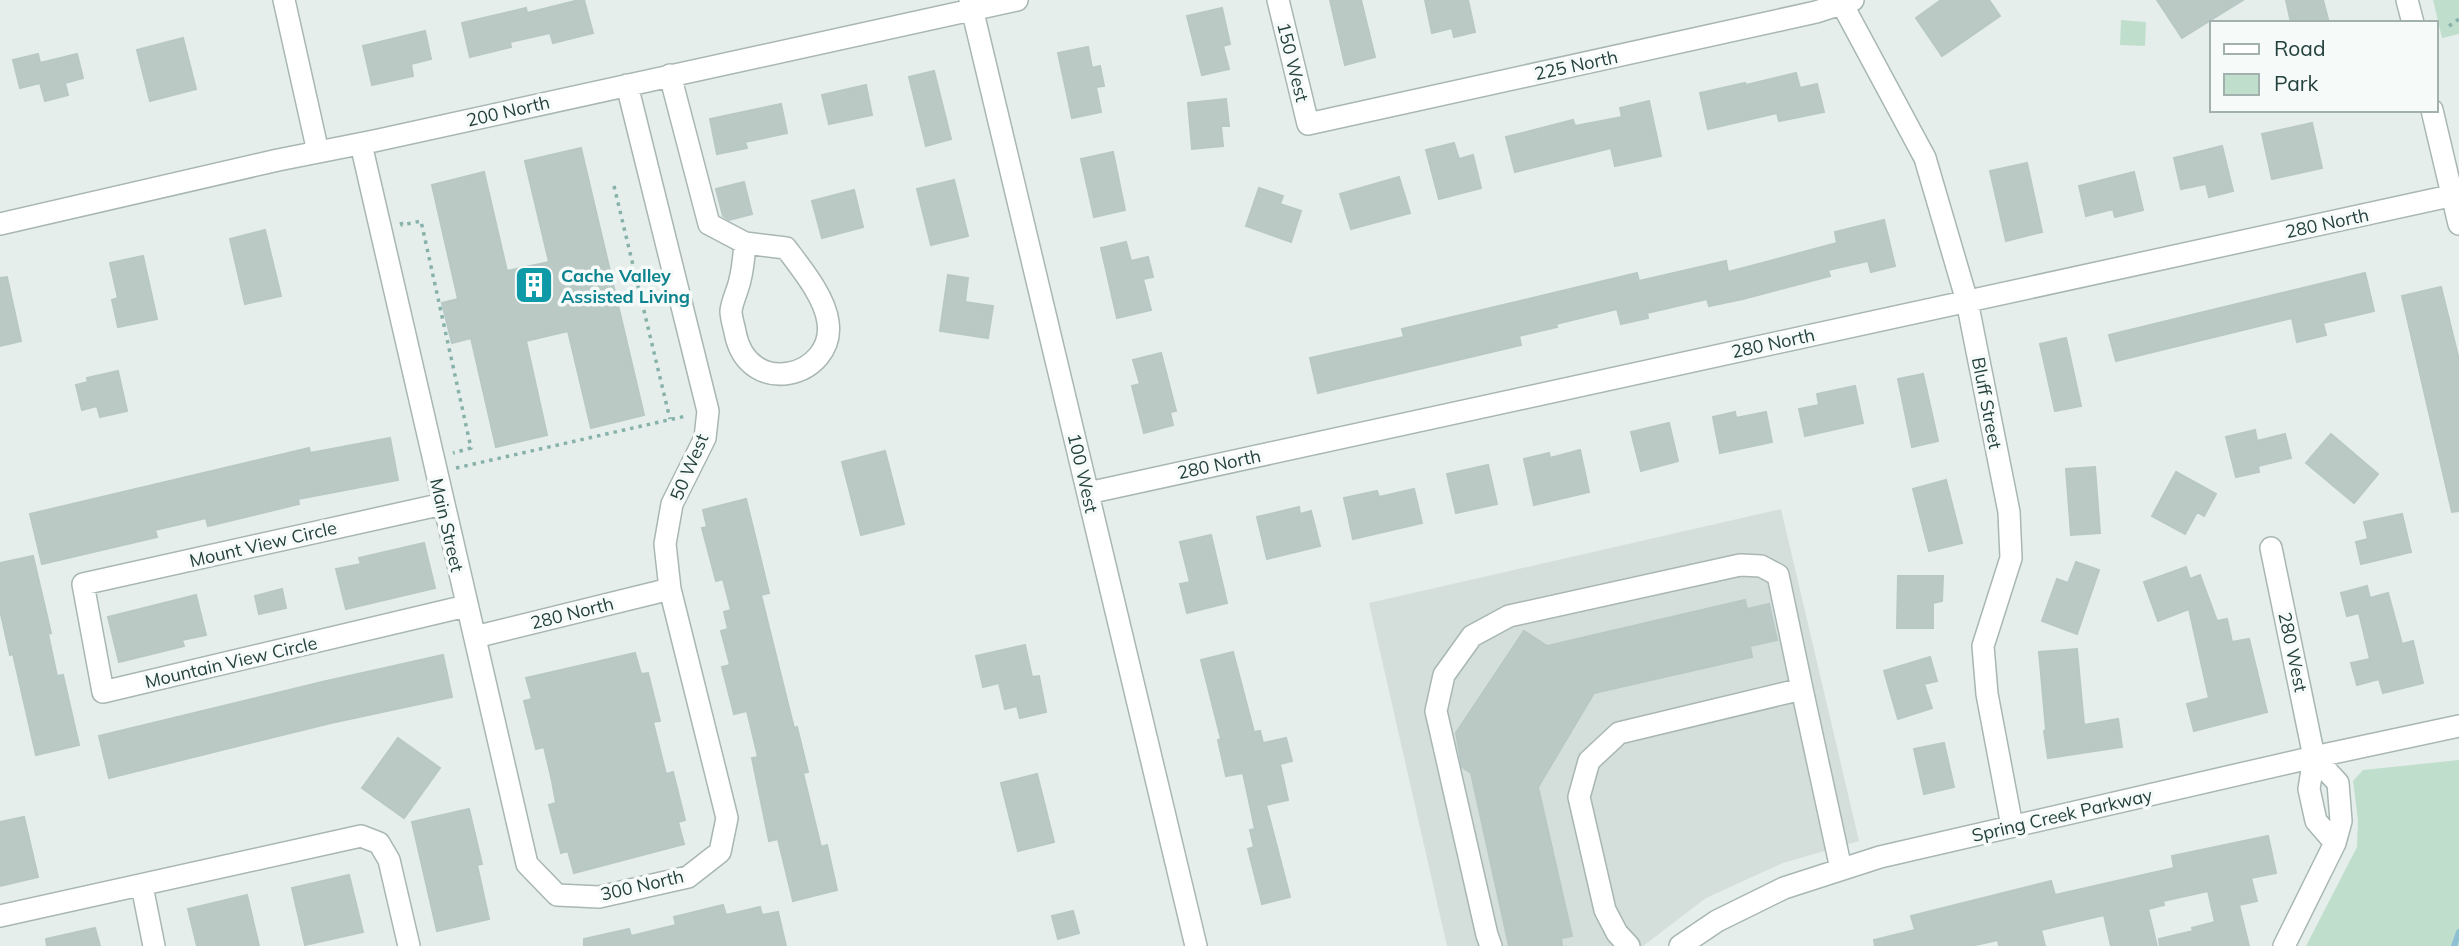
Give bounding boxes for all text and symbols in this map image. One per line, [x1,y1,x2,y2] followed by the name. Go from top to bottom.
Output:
[1272,20,1314,104] street label: 150 West
[2210,21,2438,112] legend
[2274,35,2325,61] text: Road
[1532,45,1620,85] street label: 225 North
[2274,70,2318,96] text: Park
[464,90,552,132] street label: 200 North
[2283,203,2371,243] street label: 280 North
[513,264,555,306] building icon: Cache Valley Assisted Living
[561,264,690,308] place label: Cache Valley Assisted Living
[1729,323,1817,363] street label: 280 North
[1967,355,2007,451] street label: Bluff Street
[665,430,713,504] street label: 50 West
[1063,431,1103,515] street label: 100 West
[1175,444,1263,484] street label: 280 North
[425,476,469,574] street label: Main Street
[187,516,339,572] street label: Mount View Circle
[528,592,616,634] street label: 280 North
[2273,610,2313,694] street label: 280 West
[143,631,319,693] street label: Mountain View Circle
[1970,783,2155,847] street label: Spring Creek Parkway
[598,864,686,906] street label: 300 North

